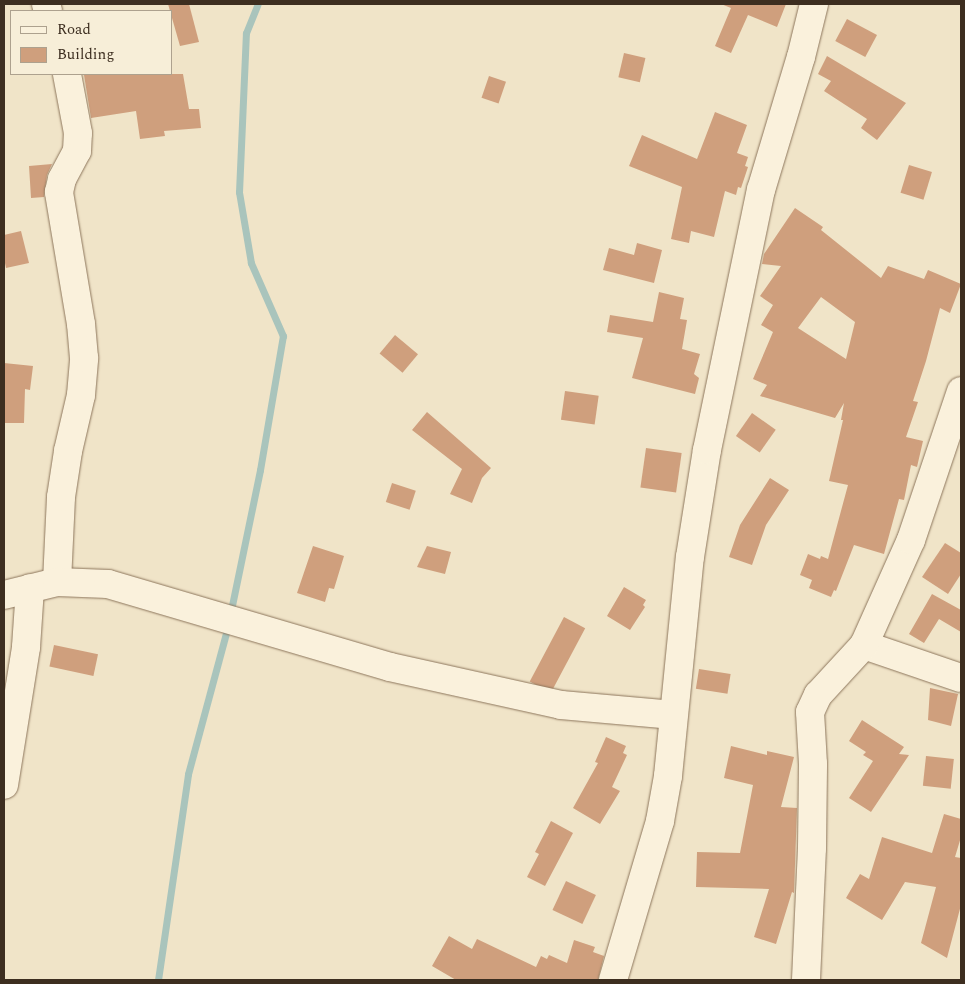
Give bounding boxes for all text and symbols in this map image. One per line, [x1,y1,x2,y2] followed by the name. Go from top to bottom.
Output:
[10,10,172,75] legend
[57,18,91,41] text: Road
[57,43,114,66] text: Building

